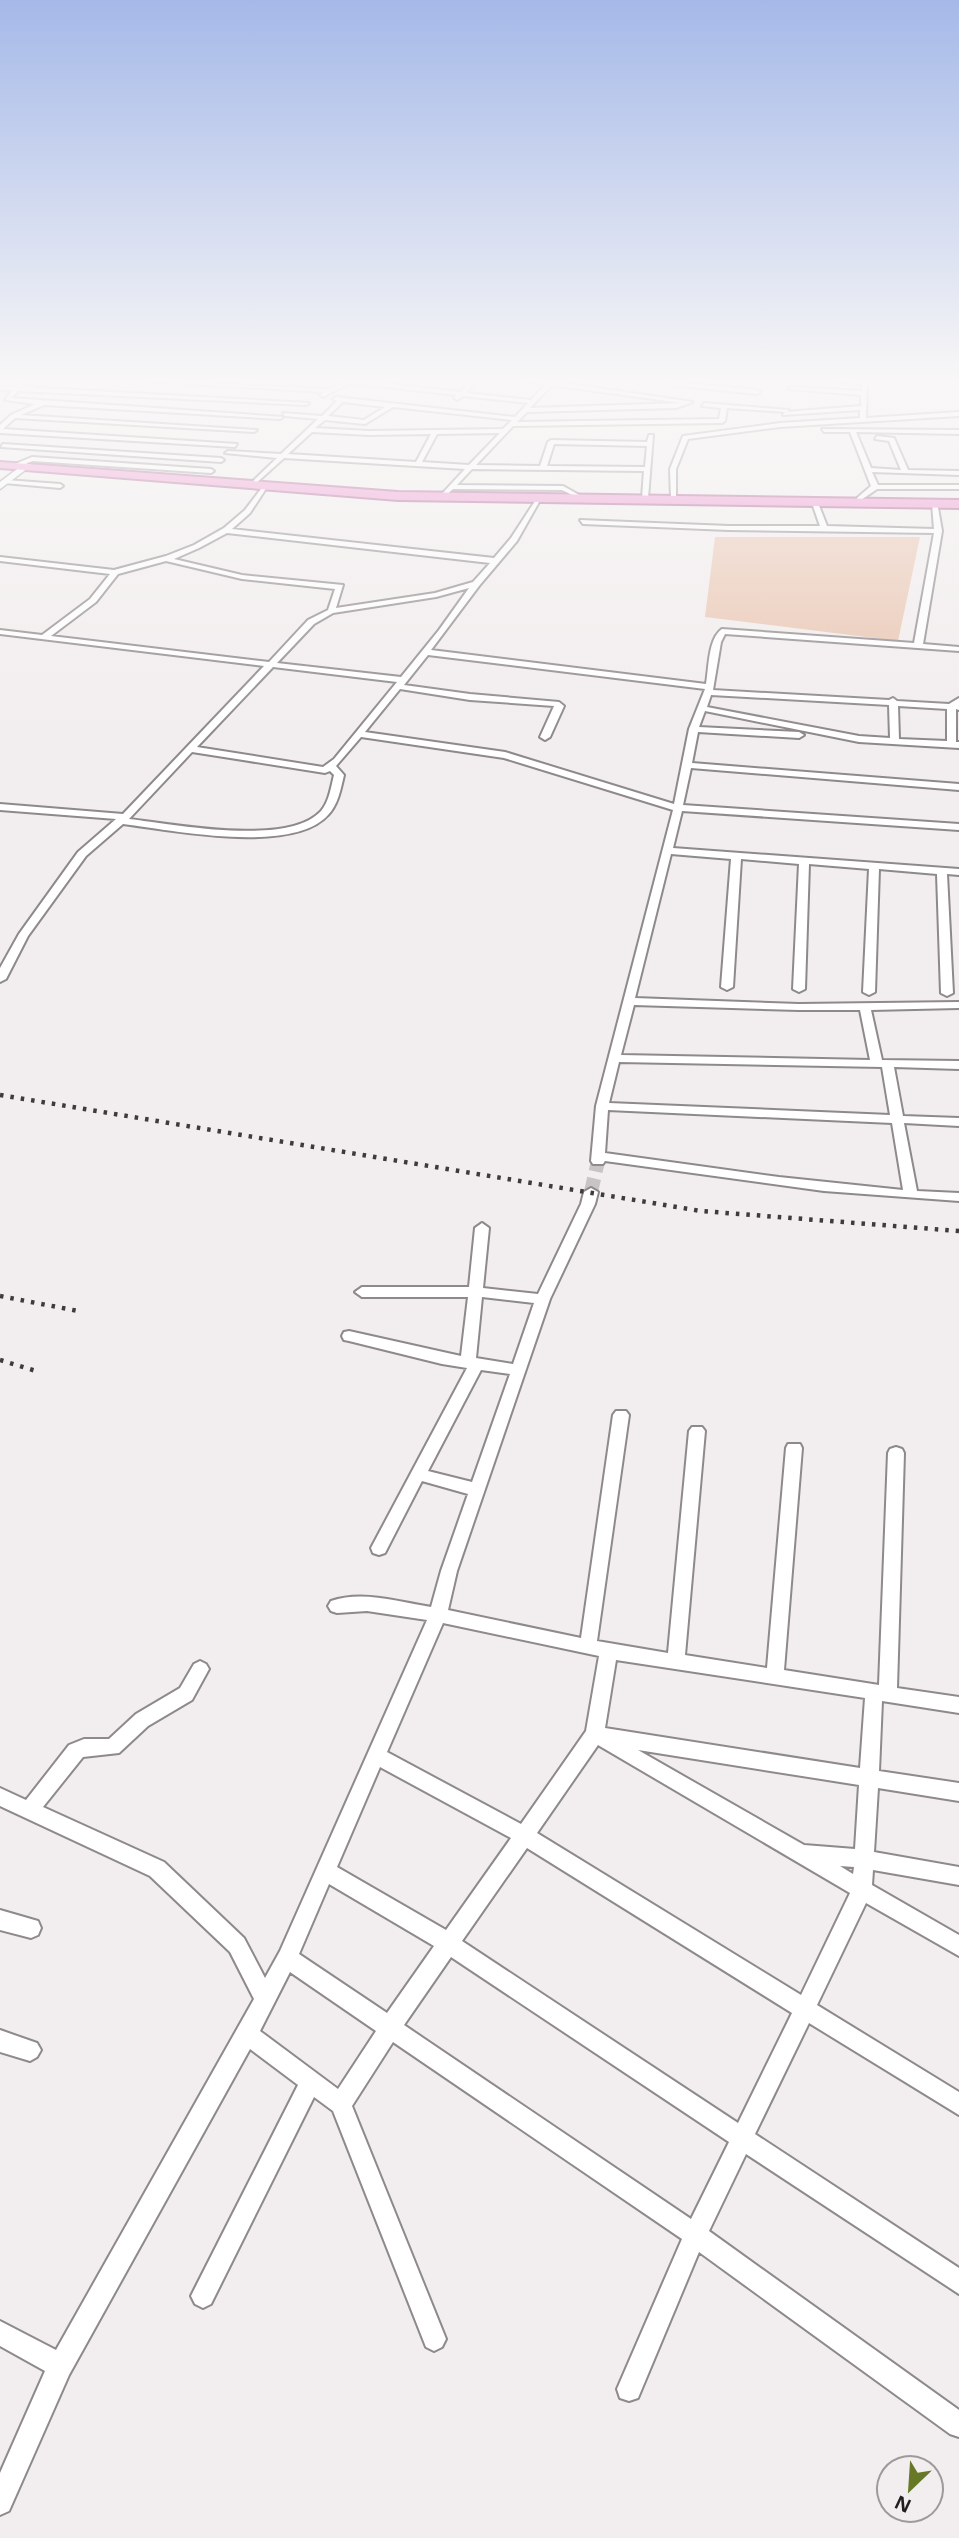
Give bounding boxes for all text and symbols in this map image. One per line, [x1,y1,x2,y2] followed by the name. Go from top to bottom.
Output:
[875,2454,945,2524] north arrow
[890,2489,915,2519] text: N

